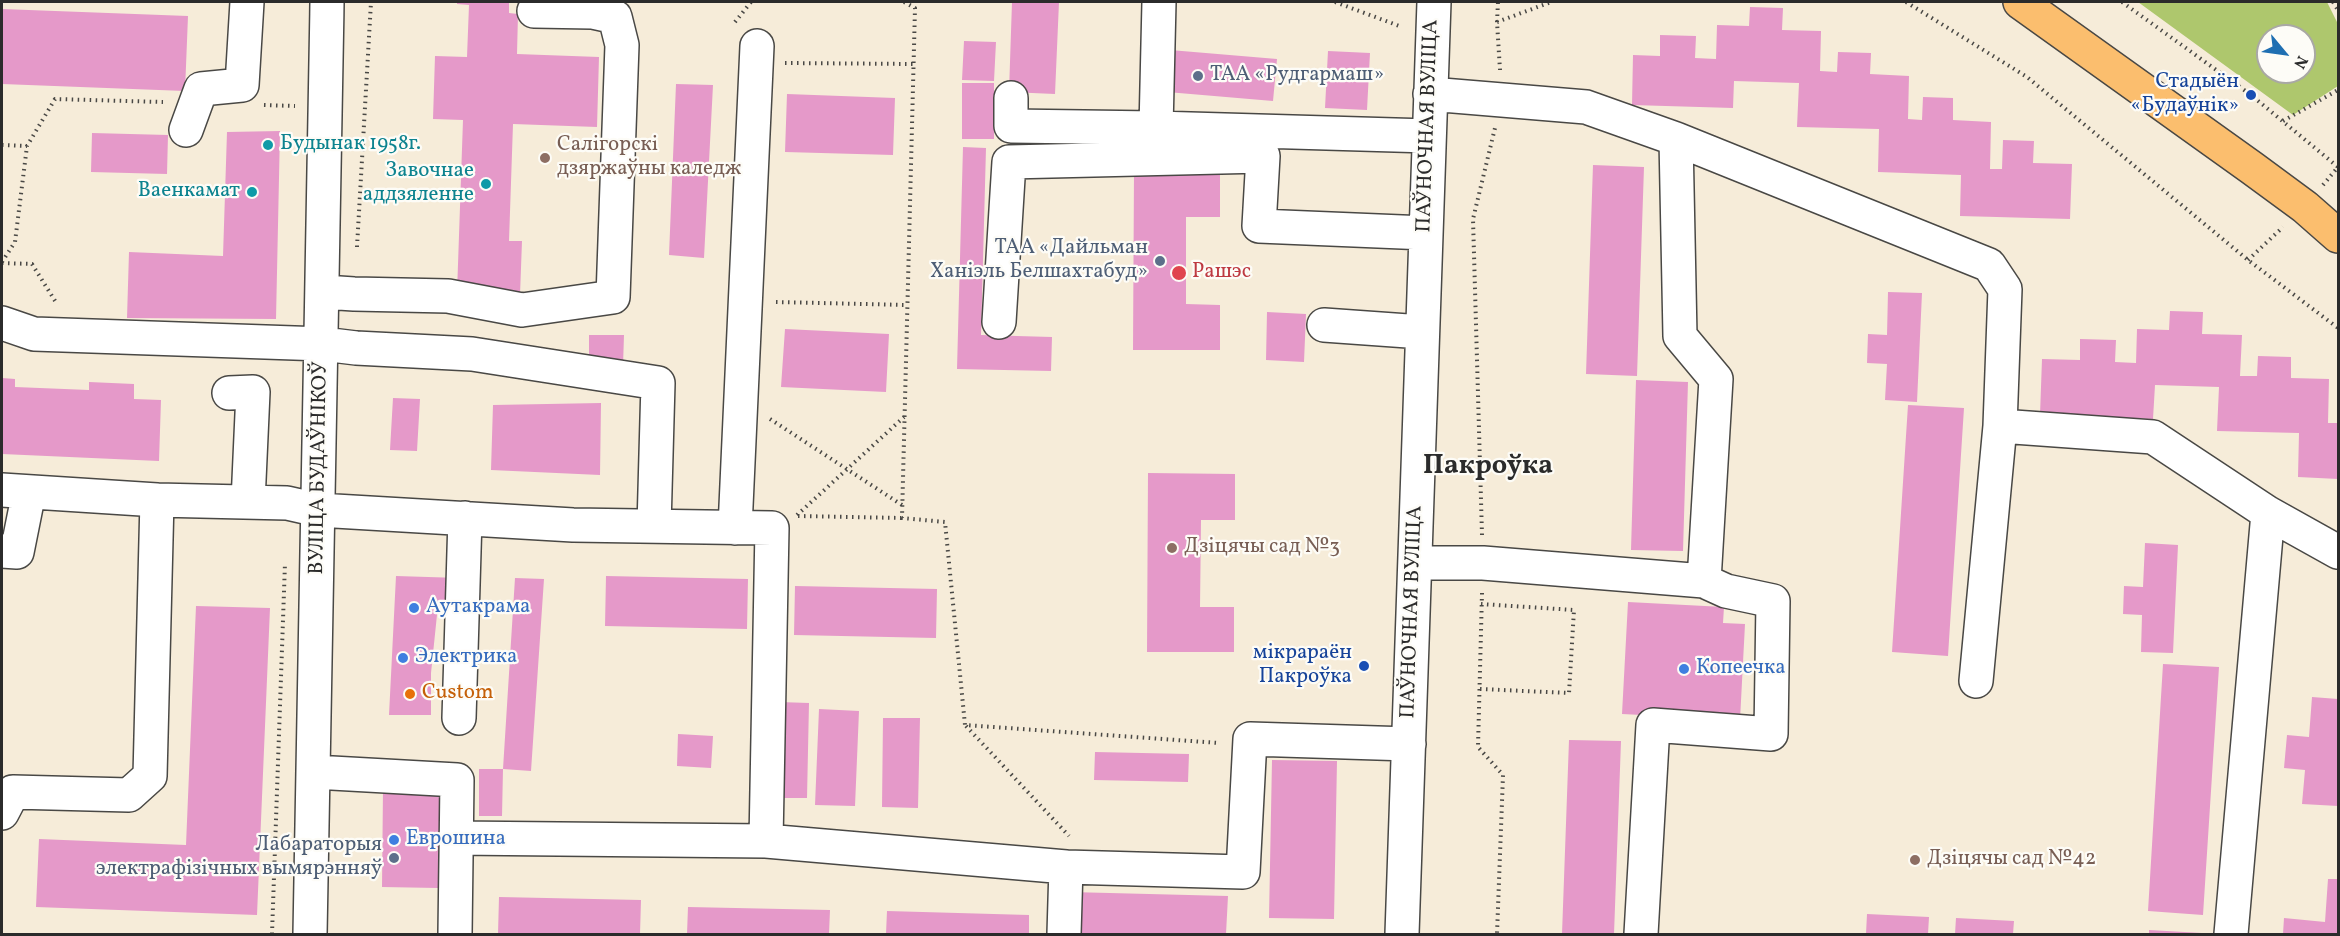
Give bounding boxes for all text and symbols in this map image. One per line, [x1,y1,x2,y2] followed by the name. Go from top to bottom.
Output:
[1413,19,1445,233] street label: ПАЎНОЧНАЯ ВУЛІЦА
[2256,24,2316,84] north arrow
[2288,51,2312,72] text: N
[1210,63,1384,89] place label: ТАА «Рудгармаш»
[1191,69,1205,83] marker: ТАА «Рудгармаш»
[2131,70,2239,120] place label: Стадыён «Будаўнік»
[2244,88,2258,102] marker: Стадыён «Будаўнік»
[280,132,421,158] place label: Будынак 1958г.
[557,133,741,183] place label: Салігорскі дзяржаўны каледж
[261,138,275,152] marker: Будынак 1958г.
[538,151,552,165] marker: Салігорскі дзяржаўны каледж
[363,159,474,209] place label: Завочнае аддзяленне
[479,177,493,191] marker: Завочнае аддзяленне
[138,179,240,205] place label: Ваенкамат
[245,185,259,199] marker: Ваенкамат
[930,236,1148,286] place label: ТАА «Дайльман Ханіэль Белшахтабуд»
[1153,254,1167,268] marker: ТАА «Дайльман Ханіэль Белшахтабуд»
[1192,260,1251,286] place label: Рашэс
[1170,264,1188,282] marker: Рашэс
[306,361,334,575] street label: ВУЛІЦА БУДАЎНІКОЎ
[1423,452,1553,484] district label: Пакроўка
[1397,505,1429,719] street label: ПАЎНОЧНАЯ ВУЛІЦА
[1184,535,1340,561] place label: Дзіцячы сад №3
[1165,541,1179,555] marker: Дзіцячы сад №3
[426,595,530,621] place label: Аутакрама
[407,601,421,615] marker: Аутакрама
[1253,641,1352,691] place label: мікрараён Пакроўка
[415,645,518,671] place label: Электрика
[396,651,410,665] marker: Электрика
[1696,656,1786,682] place label: Копеечка
[1357,659,1371,673] marker: мікрараён Пакроўка
[1677,662,1691,676] marker: Копеечка
[422,681,493,707] place label: Custom
[403,687,417,701] marker: Custom
[406,827,506,853] place label: Еврошина
[96,833,382,883] place label: Лабараторыя электрафізічных вымярэнняў
[387,833,401,847] marker: Еврошина
[1927,847,2096,873] place label: Дзіцячы сад №42
[387,851,401,865] marker: Лабараторыя электрафізічных вымярэнняў
[1908,853,1922,867] marker: Дзіцячы сад №42

